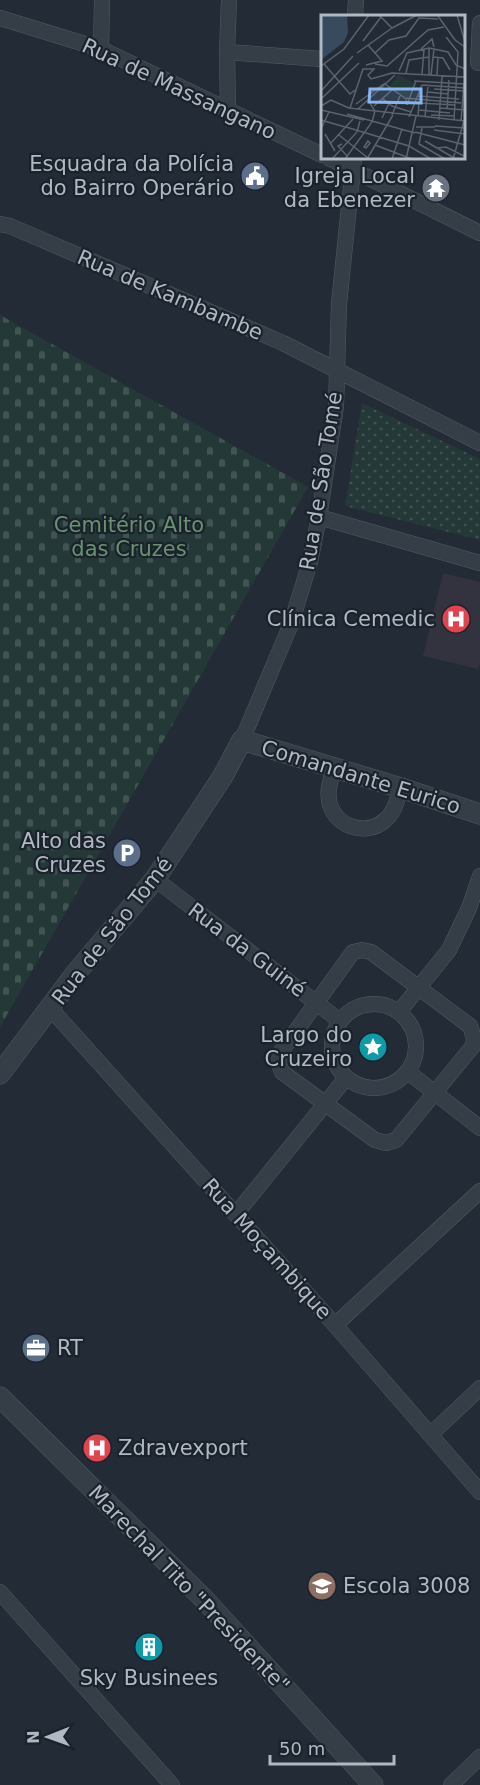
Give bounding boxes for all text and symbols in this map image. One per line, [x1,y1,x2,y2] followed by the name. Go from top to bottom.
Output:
[321,15,465,159] inset map
[78,34,280,144] street label: Rua de Massangano
[29,152,234,200] place label: Esquadra da Polícia do Bairro Operário
[239,160,271,192] public building icon: Esquadra da Polícia do Bairro Operário
[284,164,415,212] place label: Igreja Local da Ebenezer
[420,172,452,204] temple icon: Igreja Local da Ebenezer
[74,245,266,345] street label: Rua de Kambambe
[295,390,347,572] street label: Rua de São Tomé
[54,513,204,561] park label: Cemitério Alto das Cruzes
[440,603,472,635] hospital icon: Clínica Cemedic
[267,607,435,631] place label: Clínica Cemedic
[259,735,463,819] street label: Comandante Eurico
[21,829,106,877] place label: Alto das Cruzes
[111,837,143,869] parking icon: Alto das Cruzes
[47,852,177,1010] street label: Rua de São Tomé
[183,898,311,1002] street label: Rua da Guiné
[260,1023,352,1071] place label: Largo do Cruzeiro
[357,1031,389,1063] place icon: Largo do Cruzeiro
[197,1174,337,1324] street label: Rua Moçambique
[20,1332,52,1364] office icon: RT
[57,1336,83,1360] place label: RT
[81,1432,113,1464] hospital icon: Zdravexport
[118,1436,248,1460] place label: Zdravexport
[84,1481,294,1697] street label: Marechal Tito "Presidente"
[306,1570,338,1602] school or university icon: Escola 3008
[343,1574,470,1598] place label: Escola 3008
[133,1631,165,1663] building icon: Sky Businees
[80,1666,218,1690] place label: Sky Businees
[18,1707,78,1767] north arrow
[270,1728,394,1766] scale bar
[24,1730,43,1744] text: N
[279,1738,325,1759] text: 50 m

